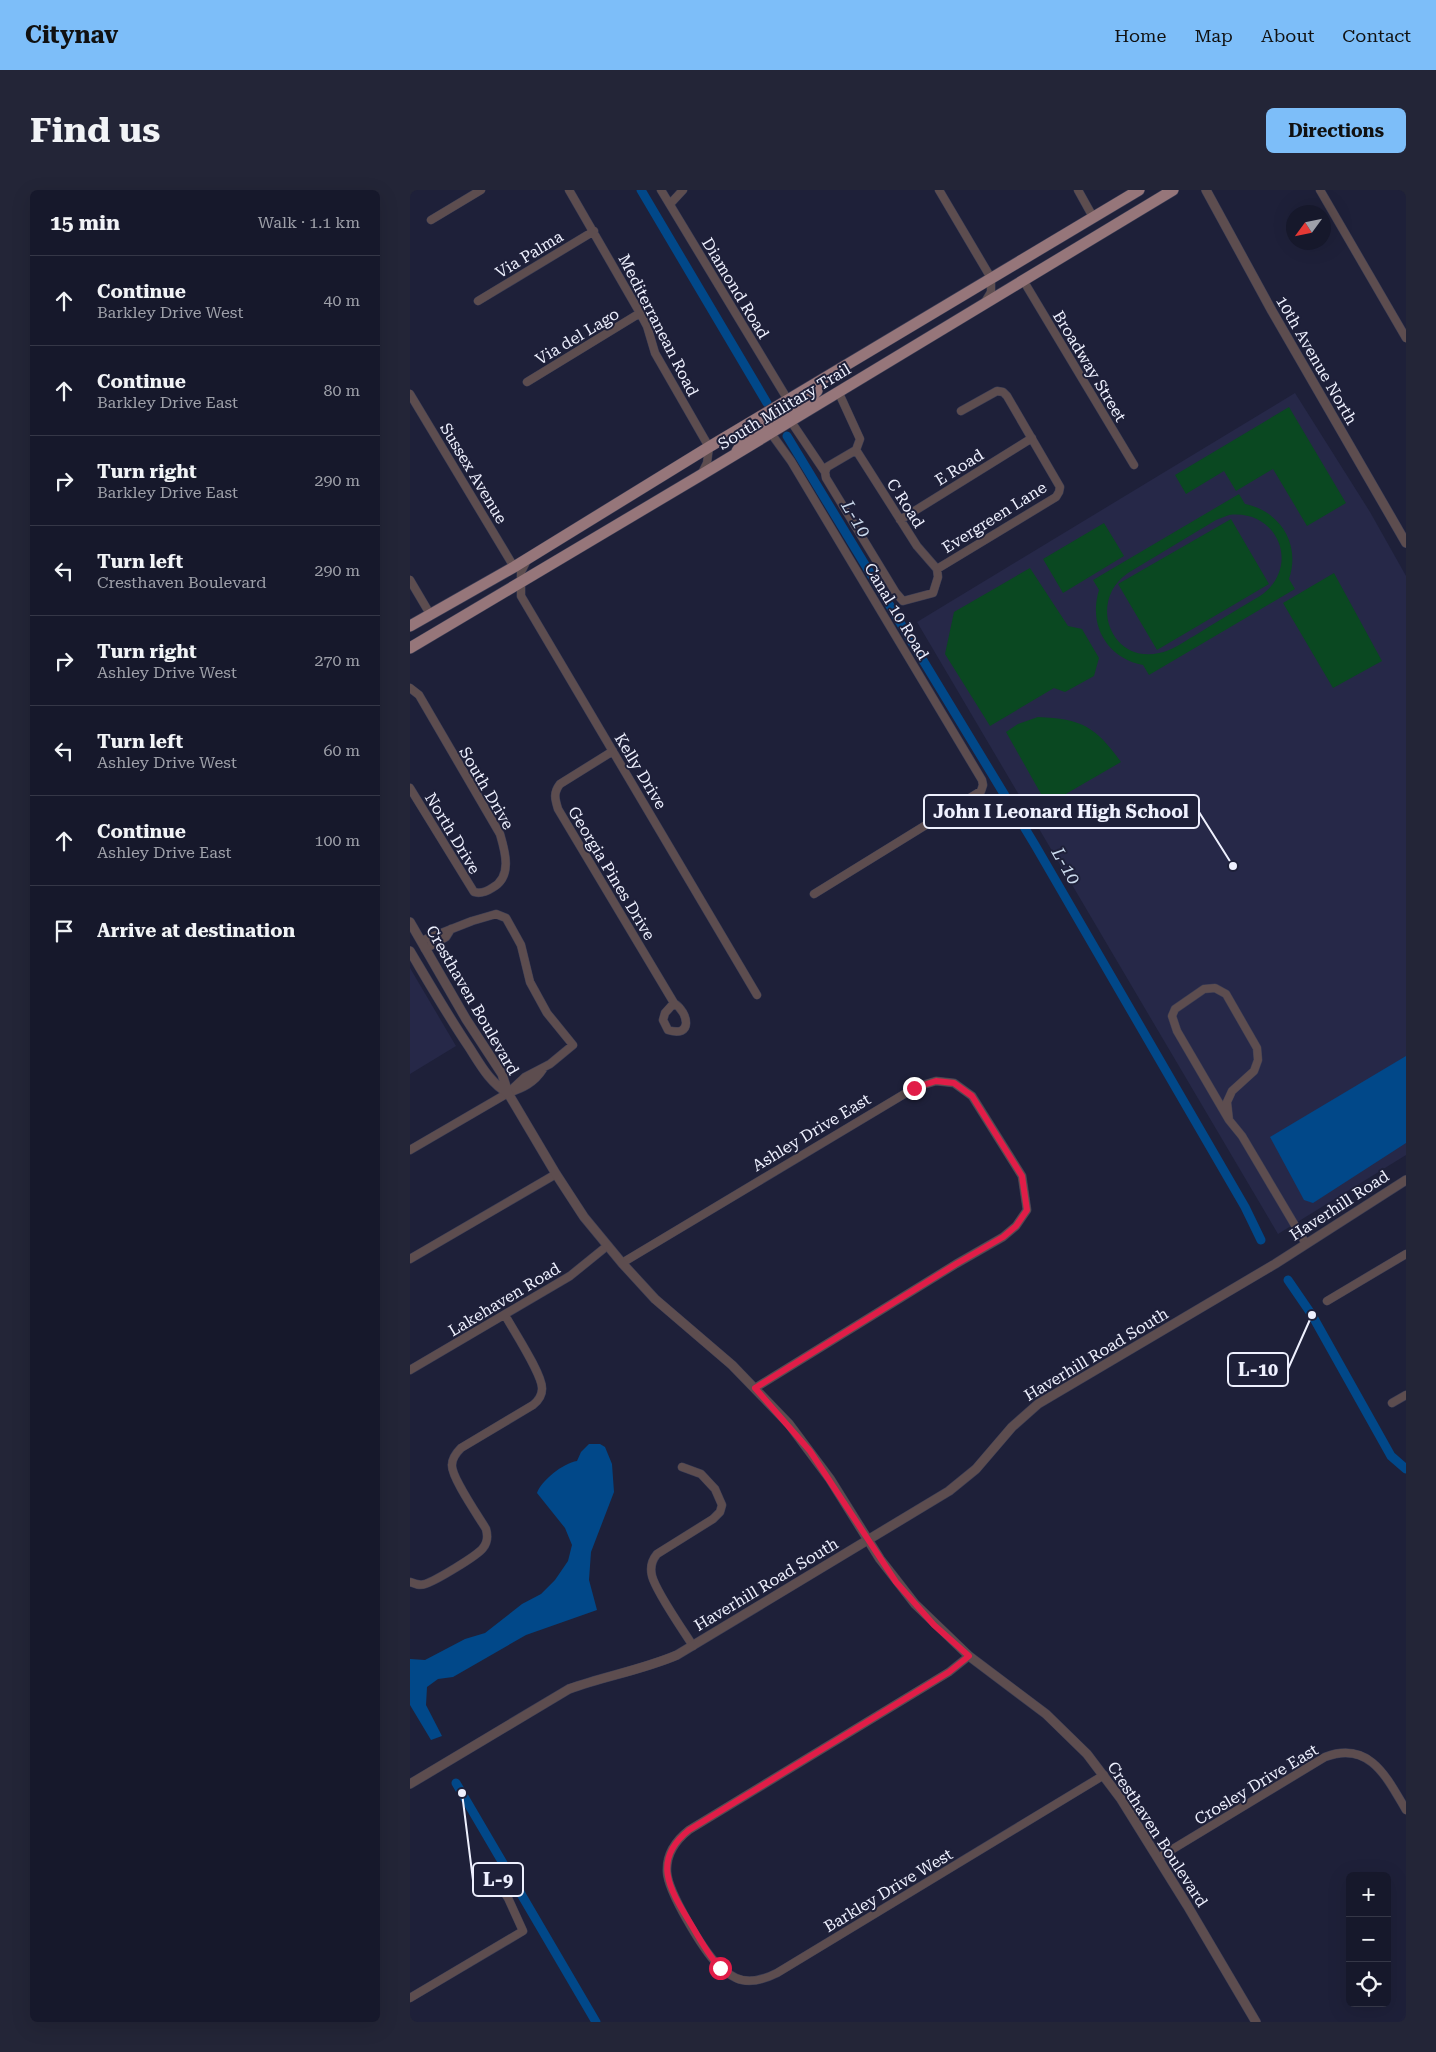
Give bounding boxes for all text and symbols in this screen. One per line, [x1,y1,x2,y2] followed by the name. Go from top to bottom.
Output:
[25,21,118,49] text: Citynav
[1114,25,1166,46] text: Home
[1194,25,1233,46] text: Map
[1261,25,1314,46] text: About
[1342,25,1411,46] text: Contact
[1266,108,1406,153] button: Directions
[30,110,160,151] text: Find us
[1286,205,1331,250] north arrow
[50,211,120,235] text: 15 min
[258,213,360,232] text: Walk · 1.1 km
[492,227,567,282] street label: Via Palma
[698,234,773,342] street label: Diamond Road
[614,251,703,399] street label: Mediterranean Road
[97,280,186,303] text: Continue
[50,287,78,315] icon: ahead
[323,291,360,310] text: 40 m
[1272,293,1361,428] street label: 10th Avenue North
[97,303,243,322] text: Barkley Drive West
[532,304,623,369] street label: Via del Lago
[1049,307,1130,425] street label: Broadway Street
[714,359,854,454] street label: South Military Trail
[97,370,186,393] text: Continue
[50,377,78,405] icon: ahead
[323,381,360,400] text: 80 m
[97,393,238,412] text: Barkley Drive East
[436,419,511,527] street label: Sussex Avenue
[931,445,987,490] street label: E Road
[97,460,197,483] text: Turn right
[50,467,78,495] icon: right
[314,471,360,490] text: 290 m
[883,475,928,531] street label: C Road
[939,478,1050,557] street label: Evergreen Lane
[97,483,238,502] text: Barkley Drive East
[837,496,876,541] water label: L-10
[97,550,183,573] text: Turn left
[50,557,78,585] icon: left
[860,559,933,663] street label: Canal 10 Road
[314,561,360,580] text: 290 m
[97,573,266,592] text: Cresthaven Boulevard
[97,640,197,663] text: Turn right
[50,647,78,675] icon: right
[314,651,360,670] text: 270 m
[97,663,237,682] text: Ashley Drive West
[97,730,183,753] text: Turn left
[611,730,671,813] street label: Kelly Drive
[50,737,78,765] icon: left
[323,741,360,760] text: 60 m
[455,744,518,833] street label: South Drive
[97,753,237,772] text: Ashley Drive West
[421,789,484,878] street label: North Drive
[924,795,1199,828] callout: John I Leonard High School
[933,801,1189,822] text: John I Leonard High School
[564,803,659,944] street label: Georgia Pines Drive
[97,820,186,843] text: Continue
[50,827,78,855] icon: ahead
[314,831,360,850] text: 100 m
[97,843,232,862] text: Ashley Drive East
[1047,843,1085,888] water label: L-10
[50,917,78,945] icon: arrive
[97,919,295,942] text: Arrive at destination
[422,922,523,1078] street label: Cresthaven Boulevard
[903,1077,926,1100] route end
[749,1090,874,1175] street label: Ashley Drive East
[1286,1166,1392,1245] street label: Haverhill Road
[445,1259,564,1340] street label: Lakehaven Road
[1021,1304,1172,1405] street label: Haverhill Road South
[1228,1353,1288,1386] callout: L-10
[1238,1359,1278,1380] text: L-10
[691,1534,842,1635] street label: Haverhill Road South
[1191,1740,1322,1829] street label: Crosley Drive East
[1103,1758,1212,1911] street label: Cresthaven Boulevard
[821,1845,956,1936] street label: Barkley Drive West
[473,1863,523,1896] callout: L-9
[483,1869,513,1890] text: L-9
[1346,1872,1391,2007] map controls
[1346,1872,1391,1917] button: +
[1346,1917,1391,1962] button: −
[709,1957,732,1980] route start
[1346,1962,1391,2007] button: locate

